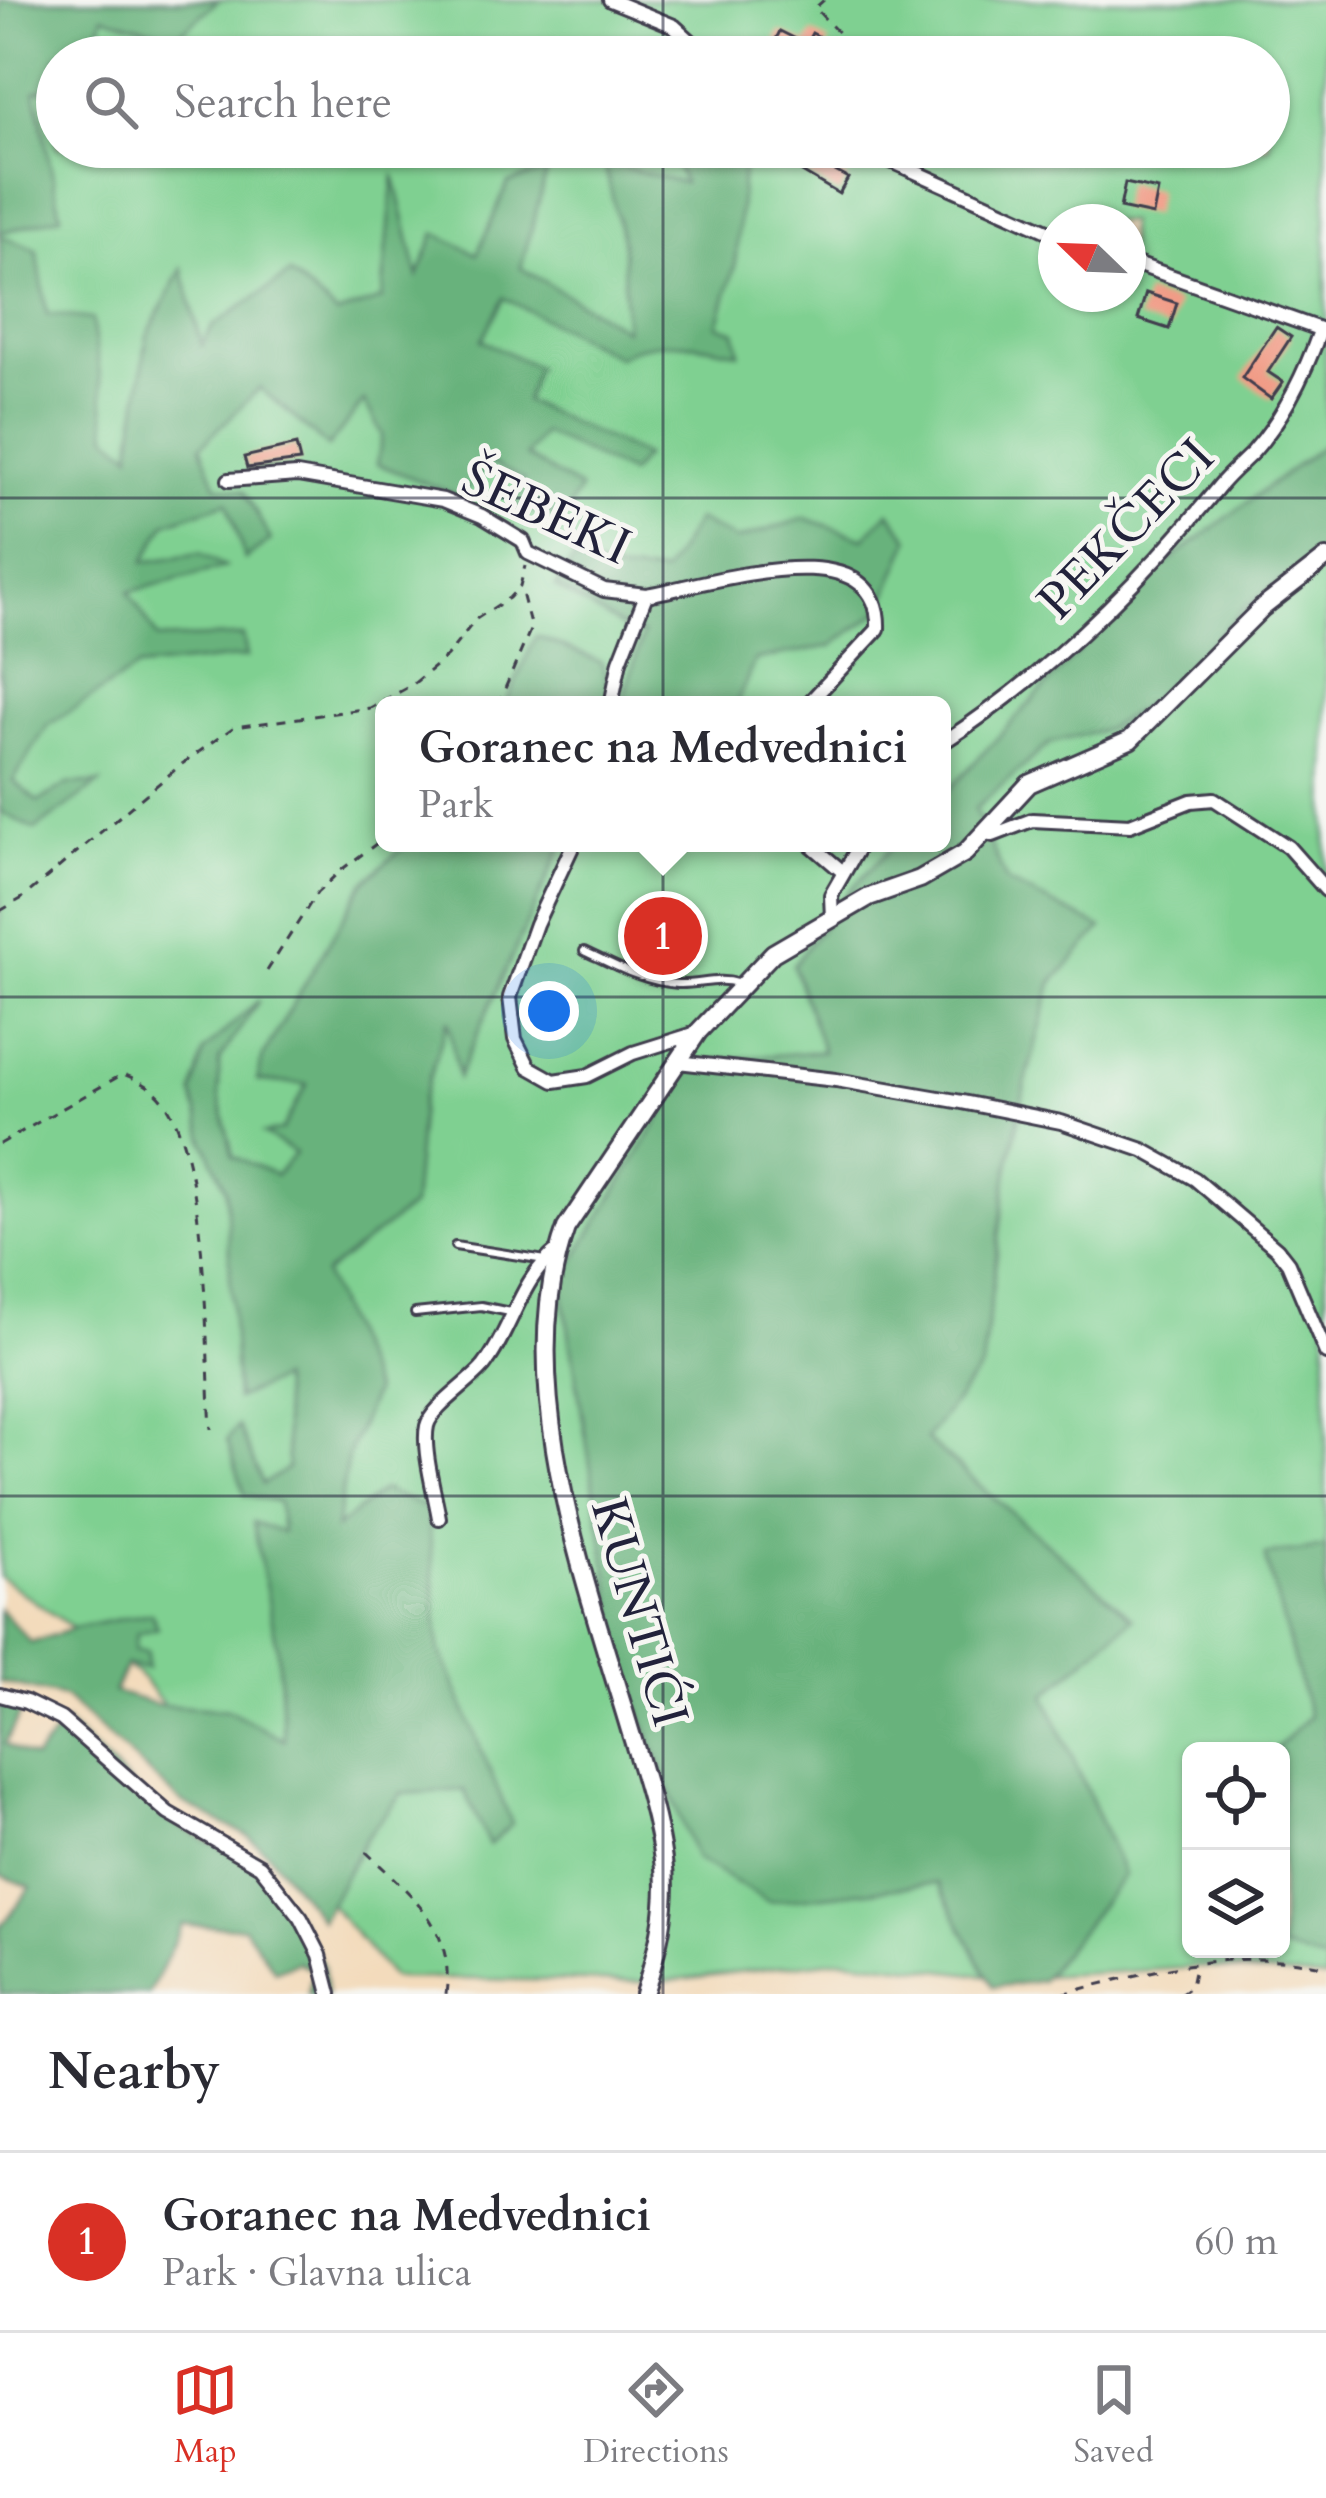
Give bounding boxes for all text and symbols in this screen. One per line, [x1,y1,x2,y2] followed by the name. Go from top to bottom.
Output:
[36,36,1290,168] search box
[78,69,144,135] icon: search
[174,72,392,133] text: Search here
[1038,204,1146,312] north arrow
[1023,424,1230,635] street label: PEKČECI
[450,443,642,582] street label: ŠEBEKI
[375,696,951,852] popup
[419,717,907,778] text: Goranec na Medvednici
[419,778,494,831] text: Park
[624,891,702,981] pin: 1
[519,981,579,1041] your location
[573,1490,705,1735] street label: KUNTIĆI
[1182,1742,1290,1958] map controls
[1182,1742,1290,1850] button: locate
[1182,1850,1290,1958] button: layers
[48,2037,220,2107] text: Nearby
[162,2185,651,2246] text: Goranec na Medvednici
[77,2215,97,2268] text: 1
[1195,2215,1278,2268] text: 60 m
[162,2246,472,2299] text: Park · Glavna ulica
[172,2357,238,2474] tab: Map
[583,2357,729,2474] tab: Directions
[1074,2357,1154,2474] tab: Saved

